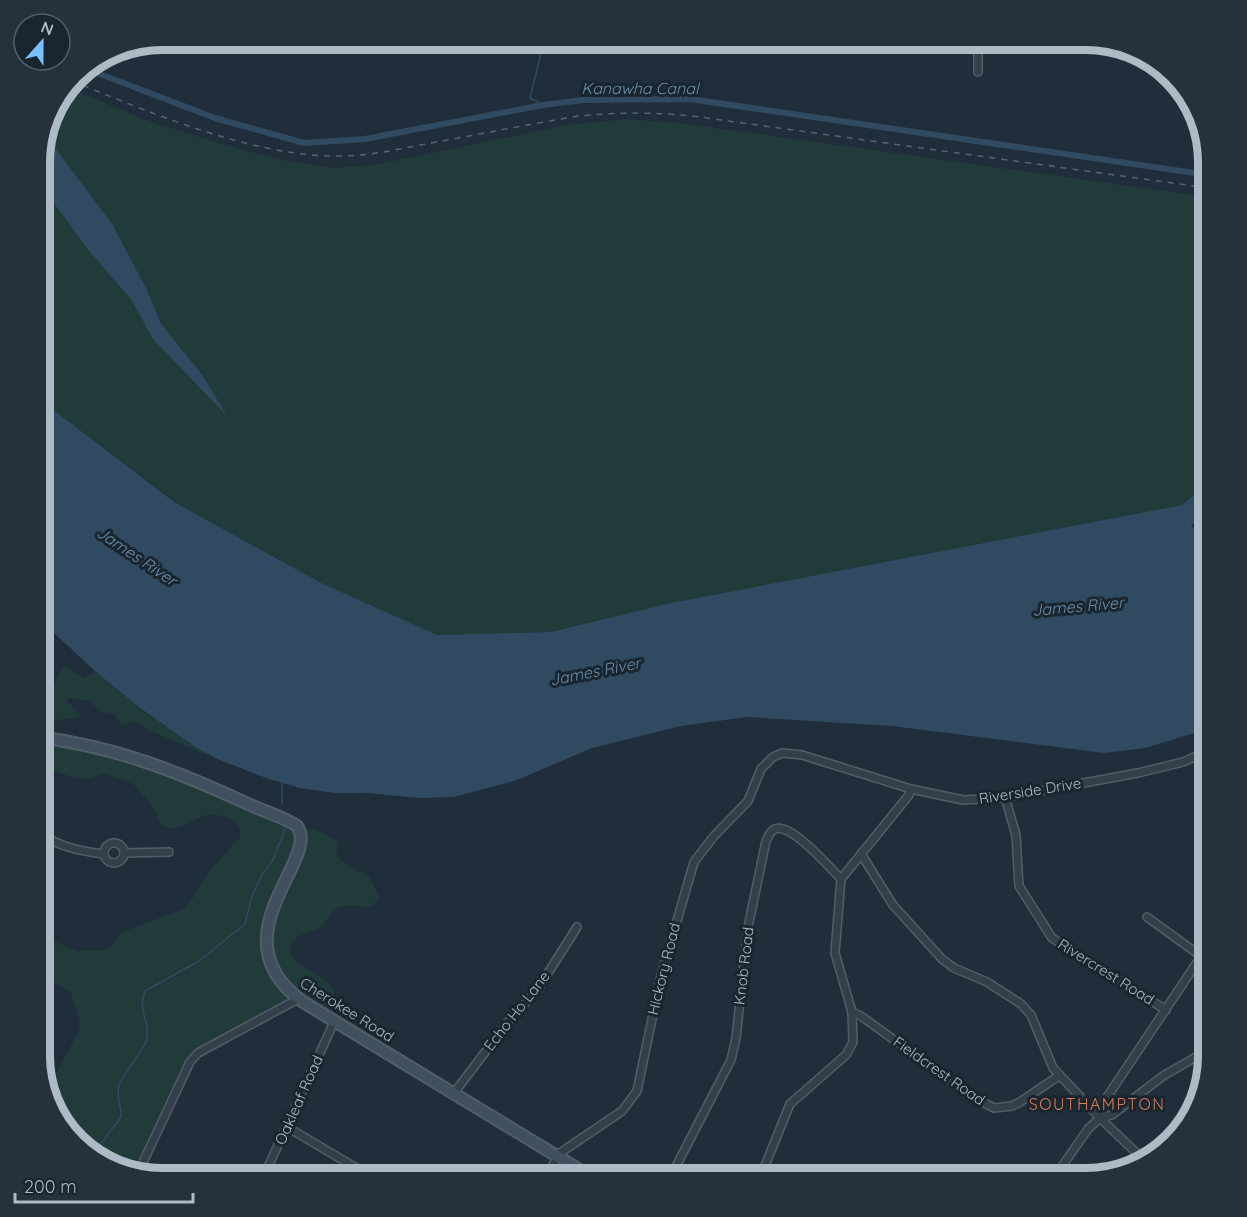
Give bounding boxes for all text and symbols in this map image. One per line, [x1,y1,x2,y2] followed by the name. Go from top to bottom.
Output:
[12,12,72,72] north arrow
[38,17,56,39] text: N
[581,78,701,98] water label: Kanawha Canal
[93,522,182,591] water label: James River
[1031,592,1127,620] water label: James River
[548,652,644,690] water label: James River
[977,773,1082,808] street label: Riverside Drive
[643,921,684,1017] street label: Hickory Road
[729,926,758,1006] street label: Knob Road
[1055,934,1158,1009] street label: Rivercrest Road
[480,967,554,1054] street label: Echo Ho Lane
[297,973,398,1046] street label: Cherokee Road
[890,1032,989,1109] street label: Fieldcrest Road
[270,1052,327,1148] street label: Oakleaf Road
[1029,1094,1165,1114] district label: SOUTHAMPTON
[15,1166,194,1204] scale bar
[24,1175,77,1198] text: 200 m

